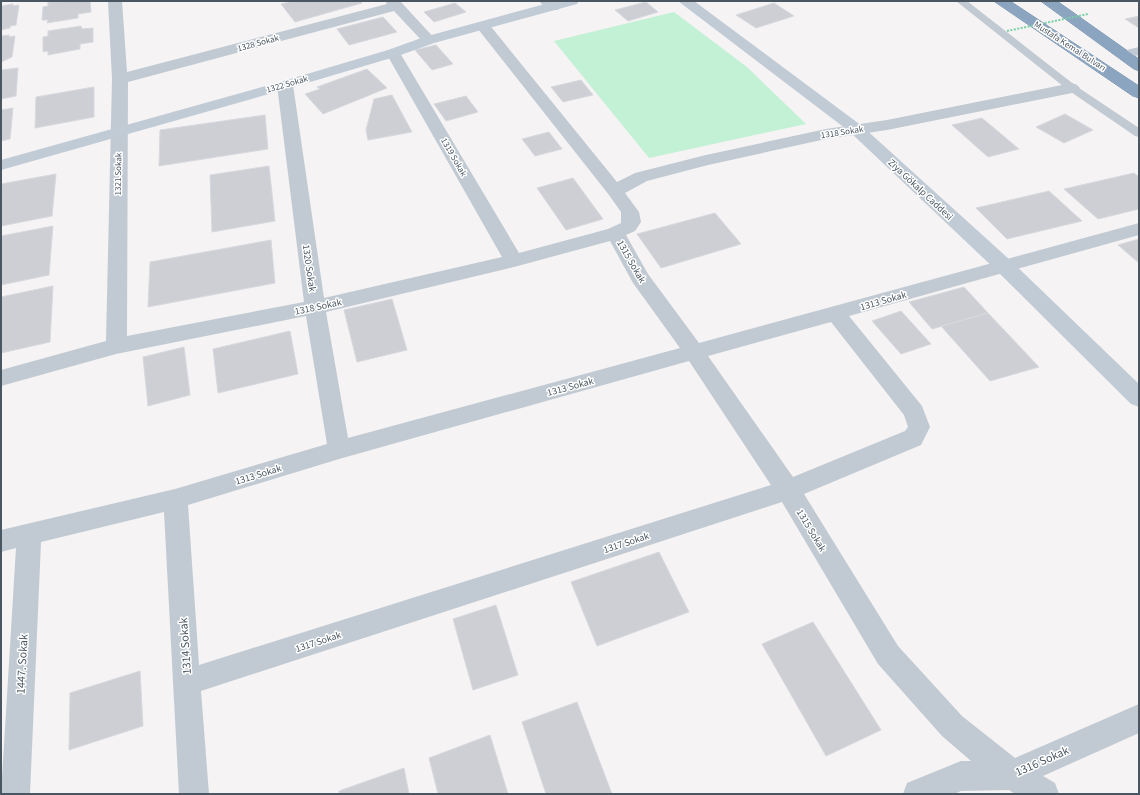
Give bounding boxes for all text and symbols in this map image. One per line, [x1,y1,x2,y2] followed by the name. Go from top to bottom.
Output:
[1031,18,1108,75] street label: Mustafa Kemal Bulvarı
[236,32,281,55] street label: 1328 Sokak
[265,72,310,97] street label: 1322 Sokak
[820,123,865,142] street label: 1318 Sokak
[437,135,470,179] street label: 1319 Sokak
[112,152,125,195] street label: 1321 Sokak
[885,156,956,224] street label: Ziya Gökalp Caddesi
[613,237,649,286] street label: 1315 Sokak
[299,244,319,293] street label: 1320 Sokak
[859,288,908,314] street label: 1313 Sokak
[294,295,343,319] street label: 1318 Sokak
[546,374,595,400] street label: 1313 Sokak
[234,461,283,489] street label: 1313 Sokak
[793,507,829,555] street label: 1315 Sokak
[602,529,651,557] street label: 1317 Sokak
[175,617,196,675] street label: 1314 Sokak
[294,628,343,656] street label: 1317 Sokak
[12,634,33,694] street label: 1447. Sokak
[1013,742,1072,781] street label: 1316 Sokak

